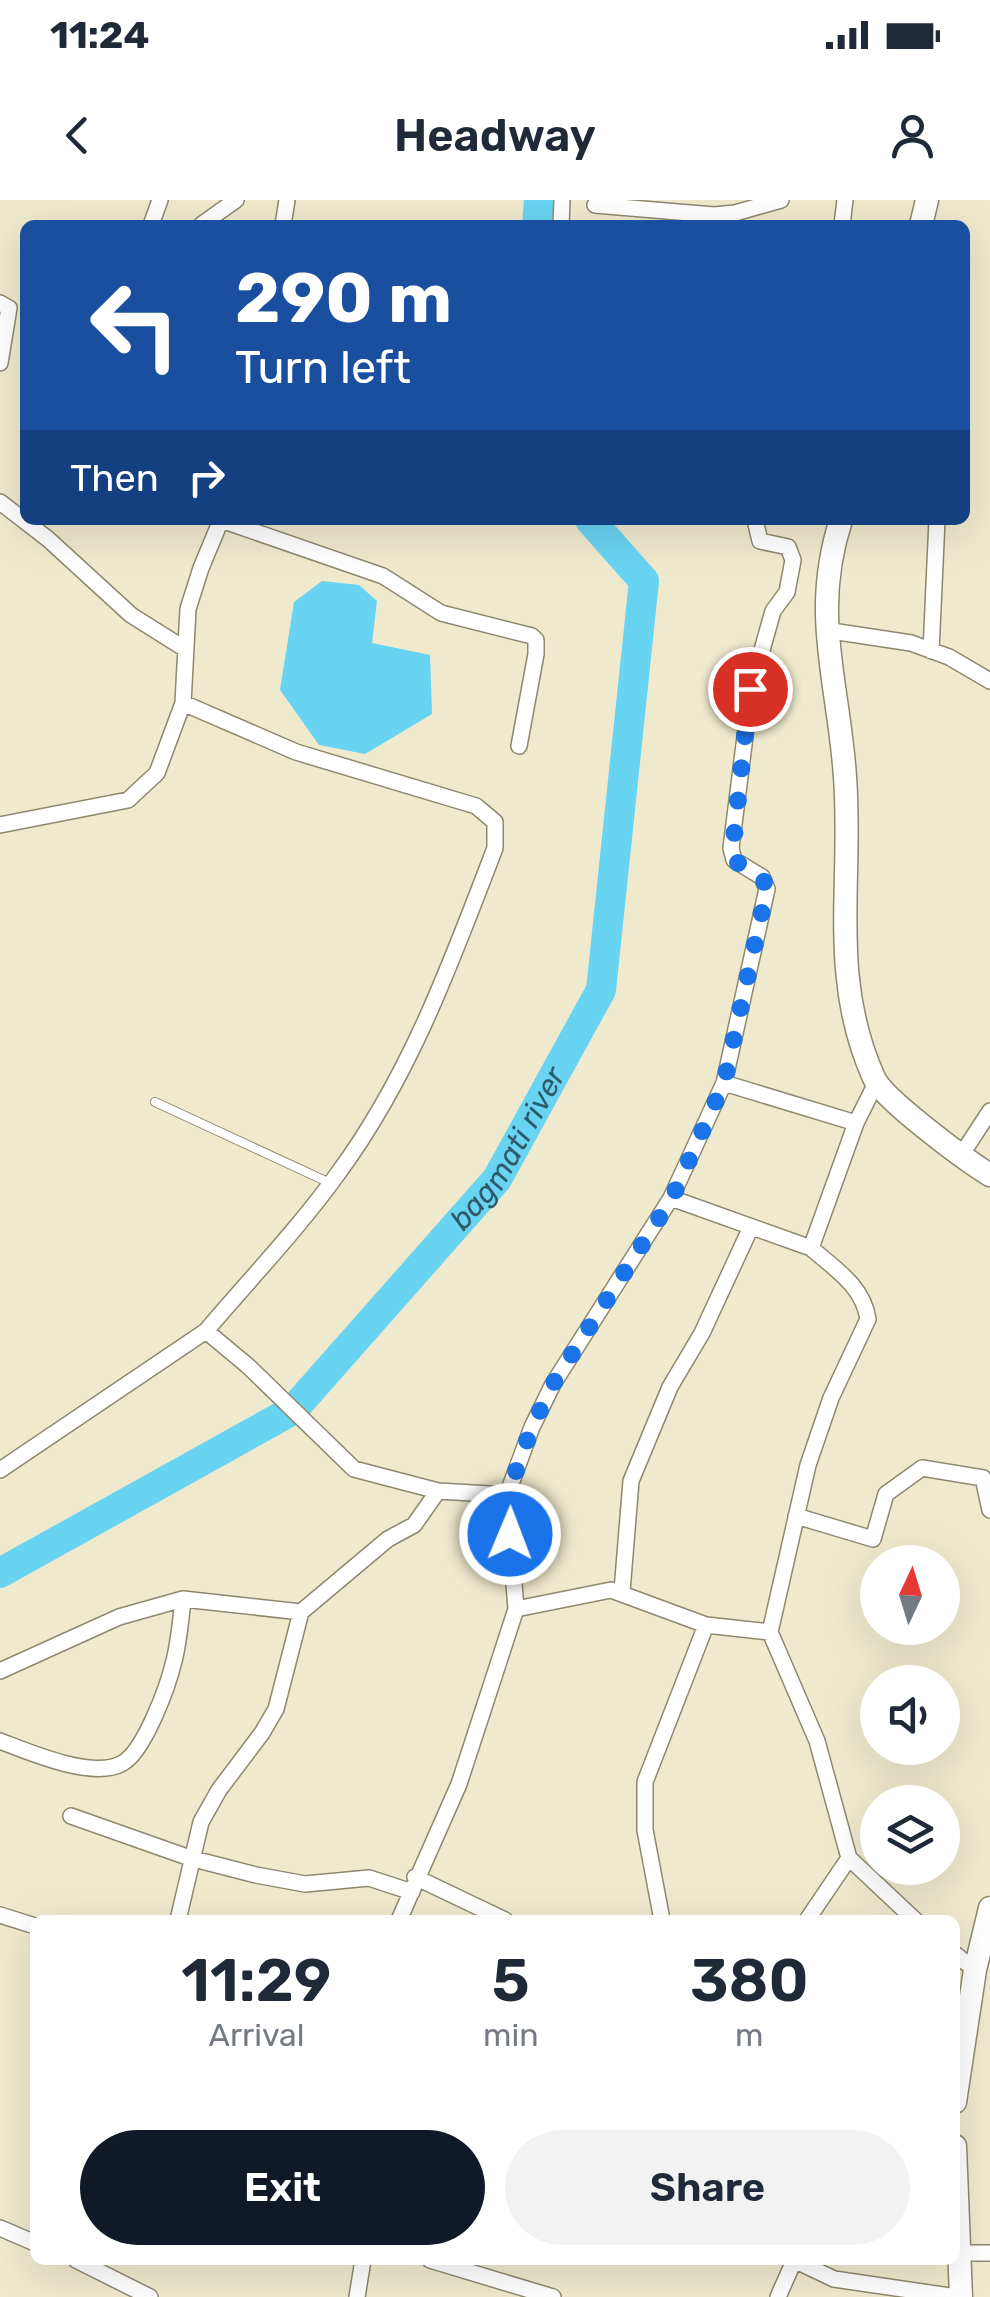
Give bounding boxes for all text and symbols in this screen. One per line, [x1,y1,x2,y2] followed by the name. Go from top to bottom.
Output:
[50,12,149,58] text: 11:24
[50,108,105,163] icon: back
[885,108,940,163] icon: person
[394,109,596,162] text: Headway
[235,257,452,340] text: 290 m
[70,260,200,390] icon: left
[235,341,411,394] text: Turn left
[179,450,234,505] icon: right
[70,455,159,501] text: Then
[708,647,793,732] pin
[723,662,778,717] icon: arrive
[442,1059,574,1237] water label: bagmati river
[458,1482,562,1586] position arrow
[860,1545,960,1645] north arrow
[860,1545,960,1885] map controls
[860,1665,960,1765] button: sound
[860,1785,960,1885] button: layers
[181,1945,332,2016] text: 11:29
[492,1945,530,2016] text: 5
[690,1945,809,2016] text: 380
[208,2016,305,2054] text: Arrival
[483,2016,539,2054] text: min
[735,2016,763,2054] text: m
[80,2130,485,2245] button: Exit
[505,2130,910,2245] button: Share

